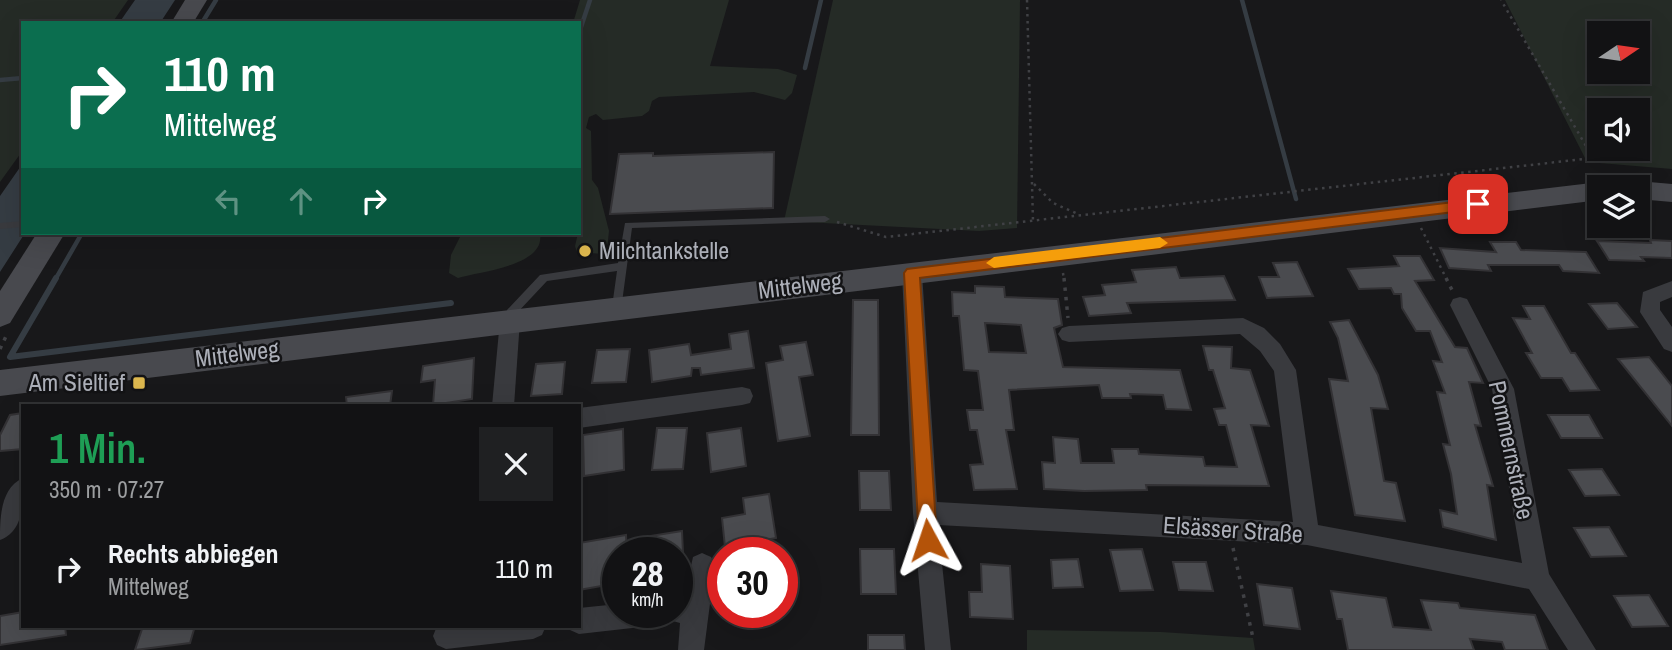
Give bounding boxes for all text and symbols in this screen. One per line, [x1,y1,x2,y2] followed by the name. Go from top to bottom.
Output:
[1587,21,1650,84] north arrow
[1587,21,1650,238] map controls
[164,40,276,106] text: 110 m
[49,49,140,140] icon: right
[1587,98,1650,161] button: sound
[164,103,276,146] text: Mittelweg
[1448,174,1508,234] pin
[1587,175,1650,238] button: layers
[209,182,247,220] icon: left
[282,182,320,220] icon: ahead
[355,182,393,220] icon: right
[1459,185,1497,223] icon: arrive
[599,234,729,266] place label: Milchtankstelle
[577,243,593,259] marker: Milchtankstelle
[756,264,844,306] street label: Mittelweg
[193,332,281,374] street label: Mittelweg
[28,366,126,398] place label: Am Sieltief
[131,375,147,391] marker: Am Sieltief
[1482,377,1542,522] street label: Pommernstraße
[49,420,146,476] text: 1 Min.
[479,427,553,501] button: close
[49,474,164,505] text: 350 m · 07:27
[891,503,965,577] position arrow
[1162,508,1304,550] street label: Elsässer Straße
[108,536,279,571] text: Rechts abbiegen
[707,537,798,628] speed limit sign: 30
[49,550,87,588] icon: right
[632,550,663,597] text: 28
[495,551,553,586] text: 110 m
[108,571,189,602] text: Mittelweg
[632,587,664,612] text: km/h

